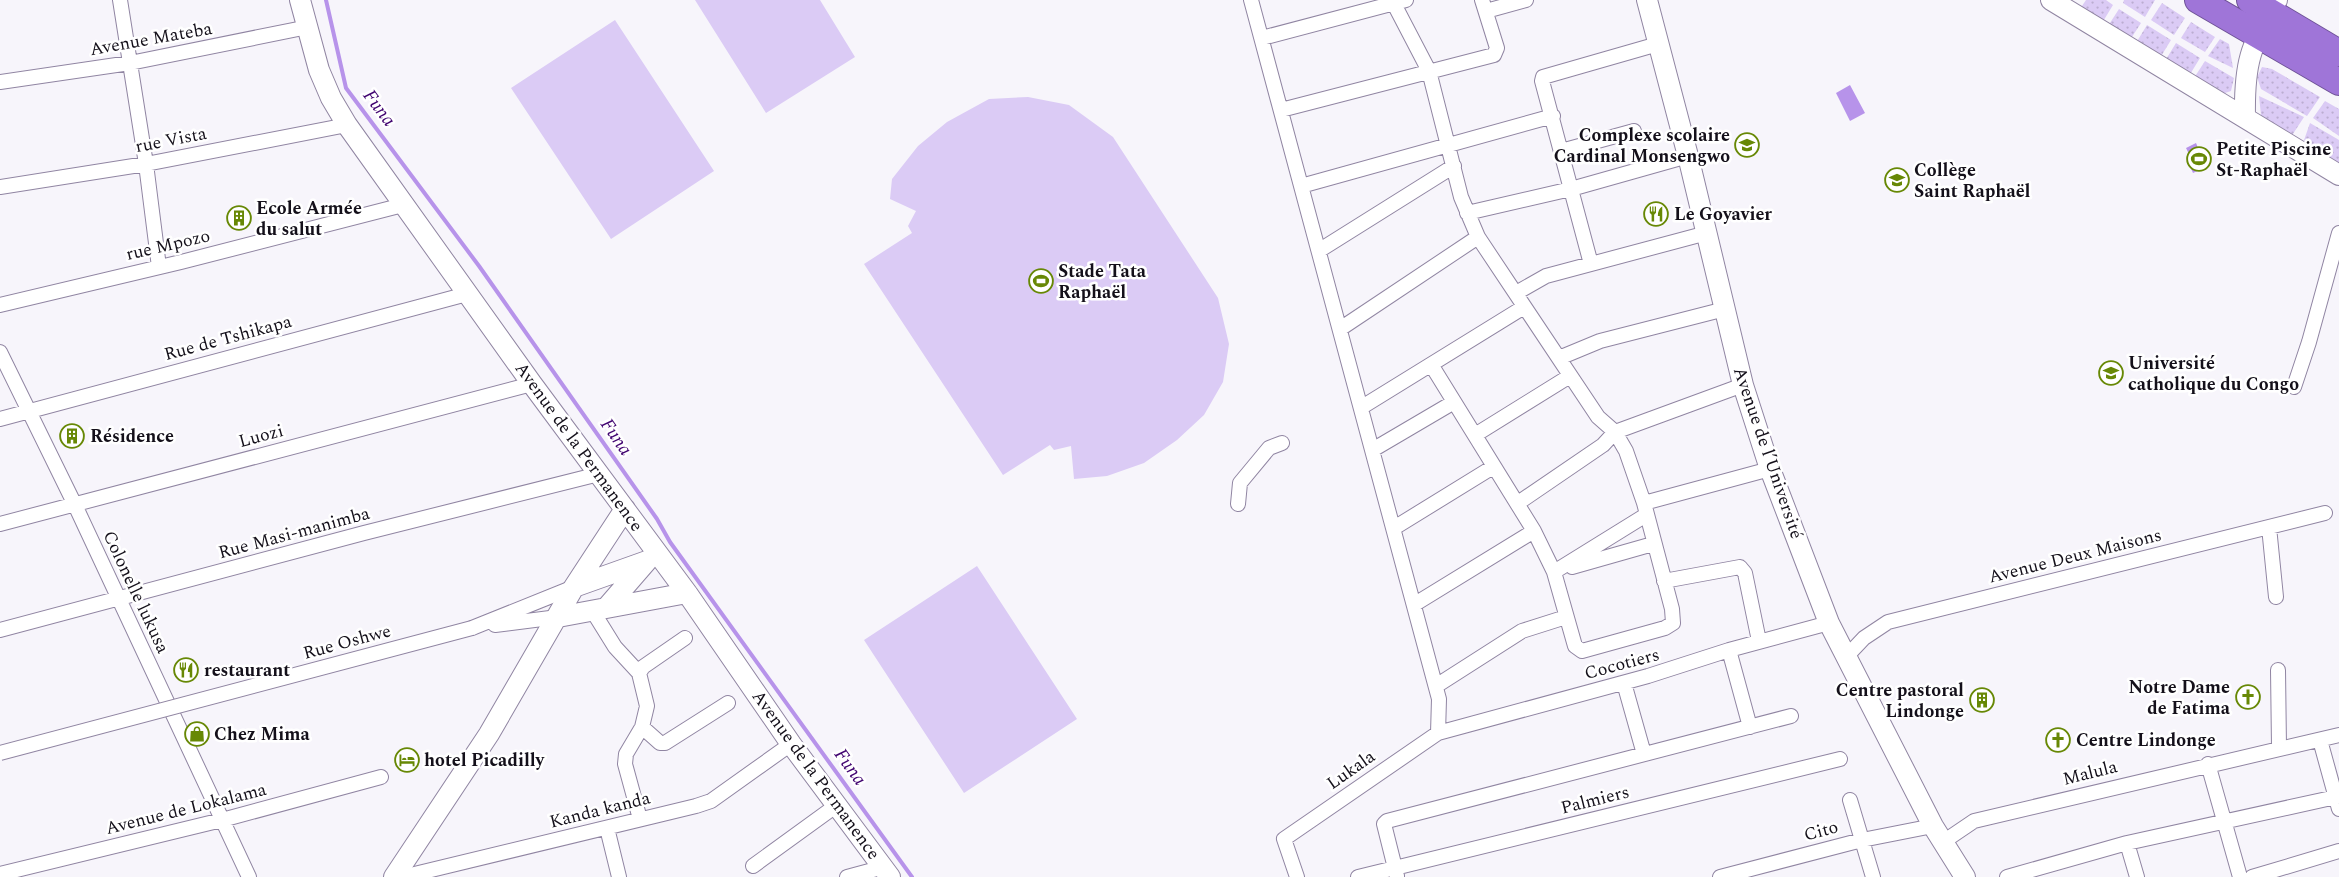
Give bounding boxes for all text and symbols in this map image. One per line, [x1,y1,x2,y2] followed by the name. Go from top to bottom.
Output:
[88,15,215,63] street label: Avenue Mateba
[355,83,403,133] water label: Funa
[133,120,209,160] street label: rue Vista
[1554,122,1730,170] place label: Complexe scolaire Cardinal Monsengwo
[1734,132,1760,158] school or university icon: Complexe scolaire Cardinal Monsengwo
[2216,136,2331,184] place label: Petite Piscine St-Raphaël
[2186,146,2212,172] sports icon: Petite Piscine St-Raphaël
[1914,157,2031,205] place label: Collège Saint Raphaël
[1884,167,1910,193] school or university icon: Collège Saint Raphaël
[256,195,362,243] place label: Ecole Armée du salut
[1643,201,1669,227] restaurant icon: Le Goyavier
[1674,201,1772,228] place label: Le Goyavier
[226,205,252,231] building icon: Ecole Armée du salut
[123,222,213,268] street label: rue Mpozo
[1058,258,1147,306] place label: Stade Tata Raphaël
[1028,268,1054,294] sports icon: Stade Tata Raphaël
[161,308,295,368] street label: Rue de Tshikapa
[2128,350,2299,398] place label: Université catholique du Congo
[508,357,650,537] street label: Avenue de la Permanence
[2098,360,2124,386] school or university icon: Université catholique du Congo
[1726,363,1810,543] street label: Avenue de l’Université
[593,412,640,462] water label: Funa
[236,417,286,455] street label: Luozi
[59,423,85,449] building icon: Résidence
[90,423,174,450] place label: Résidence
[215,500,373,566] street label: Rue Masi-manimba
[1986,521,2164,591] street label: Avenue Deux Maisons
[96,526,176,658] street label: Colonelle lukusa
[300,617,394,667] street label: Rue Oshwe
[1581,641,1663,687] street label: Cocotiers
[173,657,199,683] restaurant icon: restaurant
[204,657,290,684] place label: restaurant
[2129,674,2231,722] place label: Notre Dame de Fatima
[1836,677,1964,725] place label: Centre pastoral Lindonge
[2235,684,2261,710] church icon: Notre Dame de Fatima
[745,685,887,865] street label: Avenue de la Permanence
[1969,687,1995,713] building icon: Centre pastoral Lindonge
[184,721,210,747] shop icon: Chez Mima
[214,721,310,748] place label: Chez Mima
[2045,727,2071,753] church icon: Centre Lindonge
[2076,727,2216,754] place label: Centre Lindonge
[826,742,874,792] water label: Funa
[1321,743,1381,797] street label: Lukala
[394,747,420,773] hotel icon: hotel Picadilly
[424,747,546,774] place label: hotel Picadilly
[2060,753,2120,793] street label: Malula
[103,776,270,842] street label: Avenue de Lokalama
[1558,778,1632,822] street label: Palmiers
[547,784,653,836] street label: Kanda kanda
[1801,813,1841,849] street label: Cito

